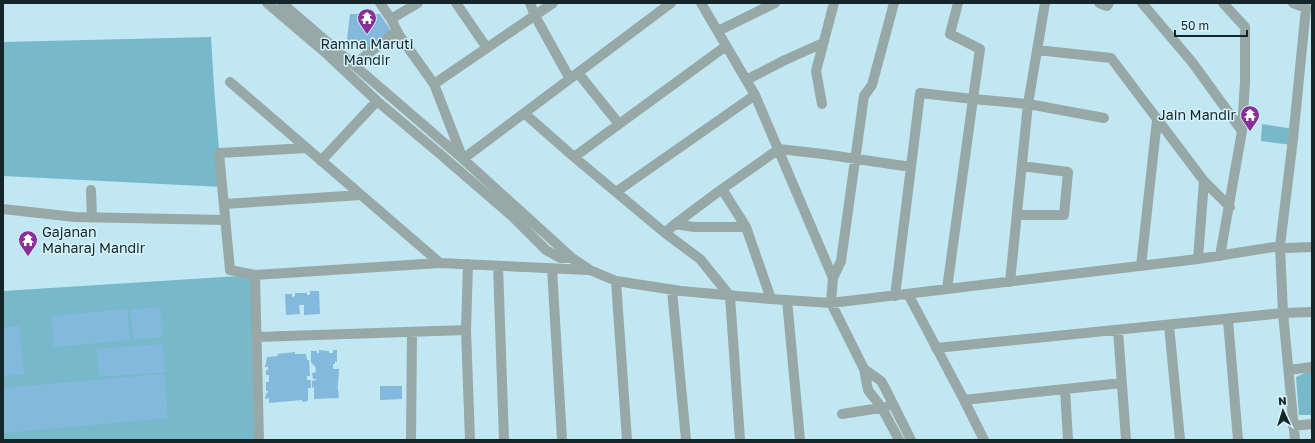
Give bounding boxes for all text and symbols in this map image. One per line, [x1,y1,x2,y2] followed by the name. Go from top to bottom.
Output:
[356,7,378,35] temple icon: Ramna Maruti Mandir
[1175,12,1247,38] scale bar
[1181,18,1209,33] text: 50 m
[321,35,413,68] place label: Ramna Maruti Mandir
[1239,104,1261,132] temple icon: Jain Mandir
[1158,106,1237,123] place label: Jain Mandir
[42,223,146,256] place label: Gajanan Maharaj Mandir
[17,229,39,257] temple icon: Gajanan Maharaj Mandir
[1263,391,1303,431] north arrow
[1278,394,1287,407] text: N

